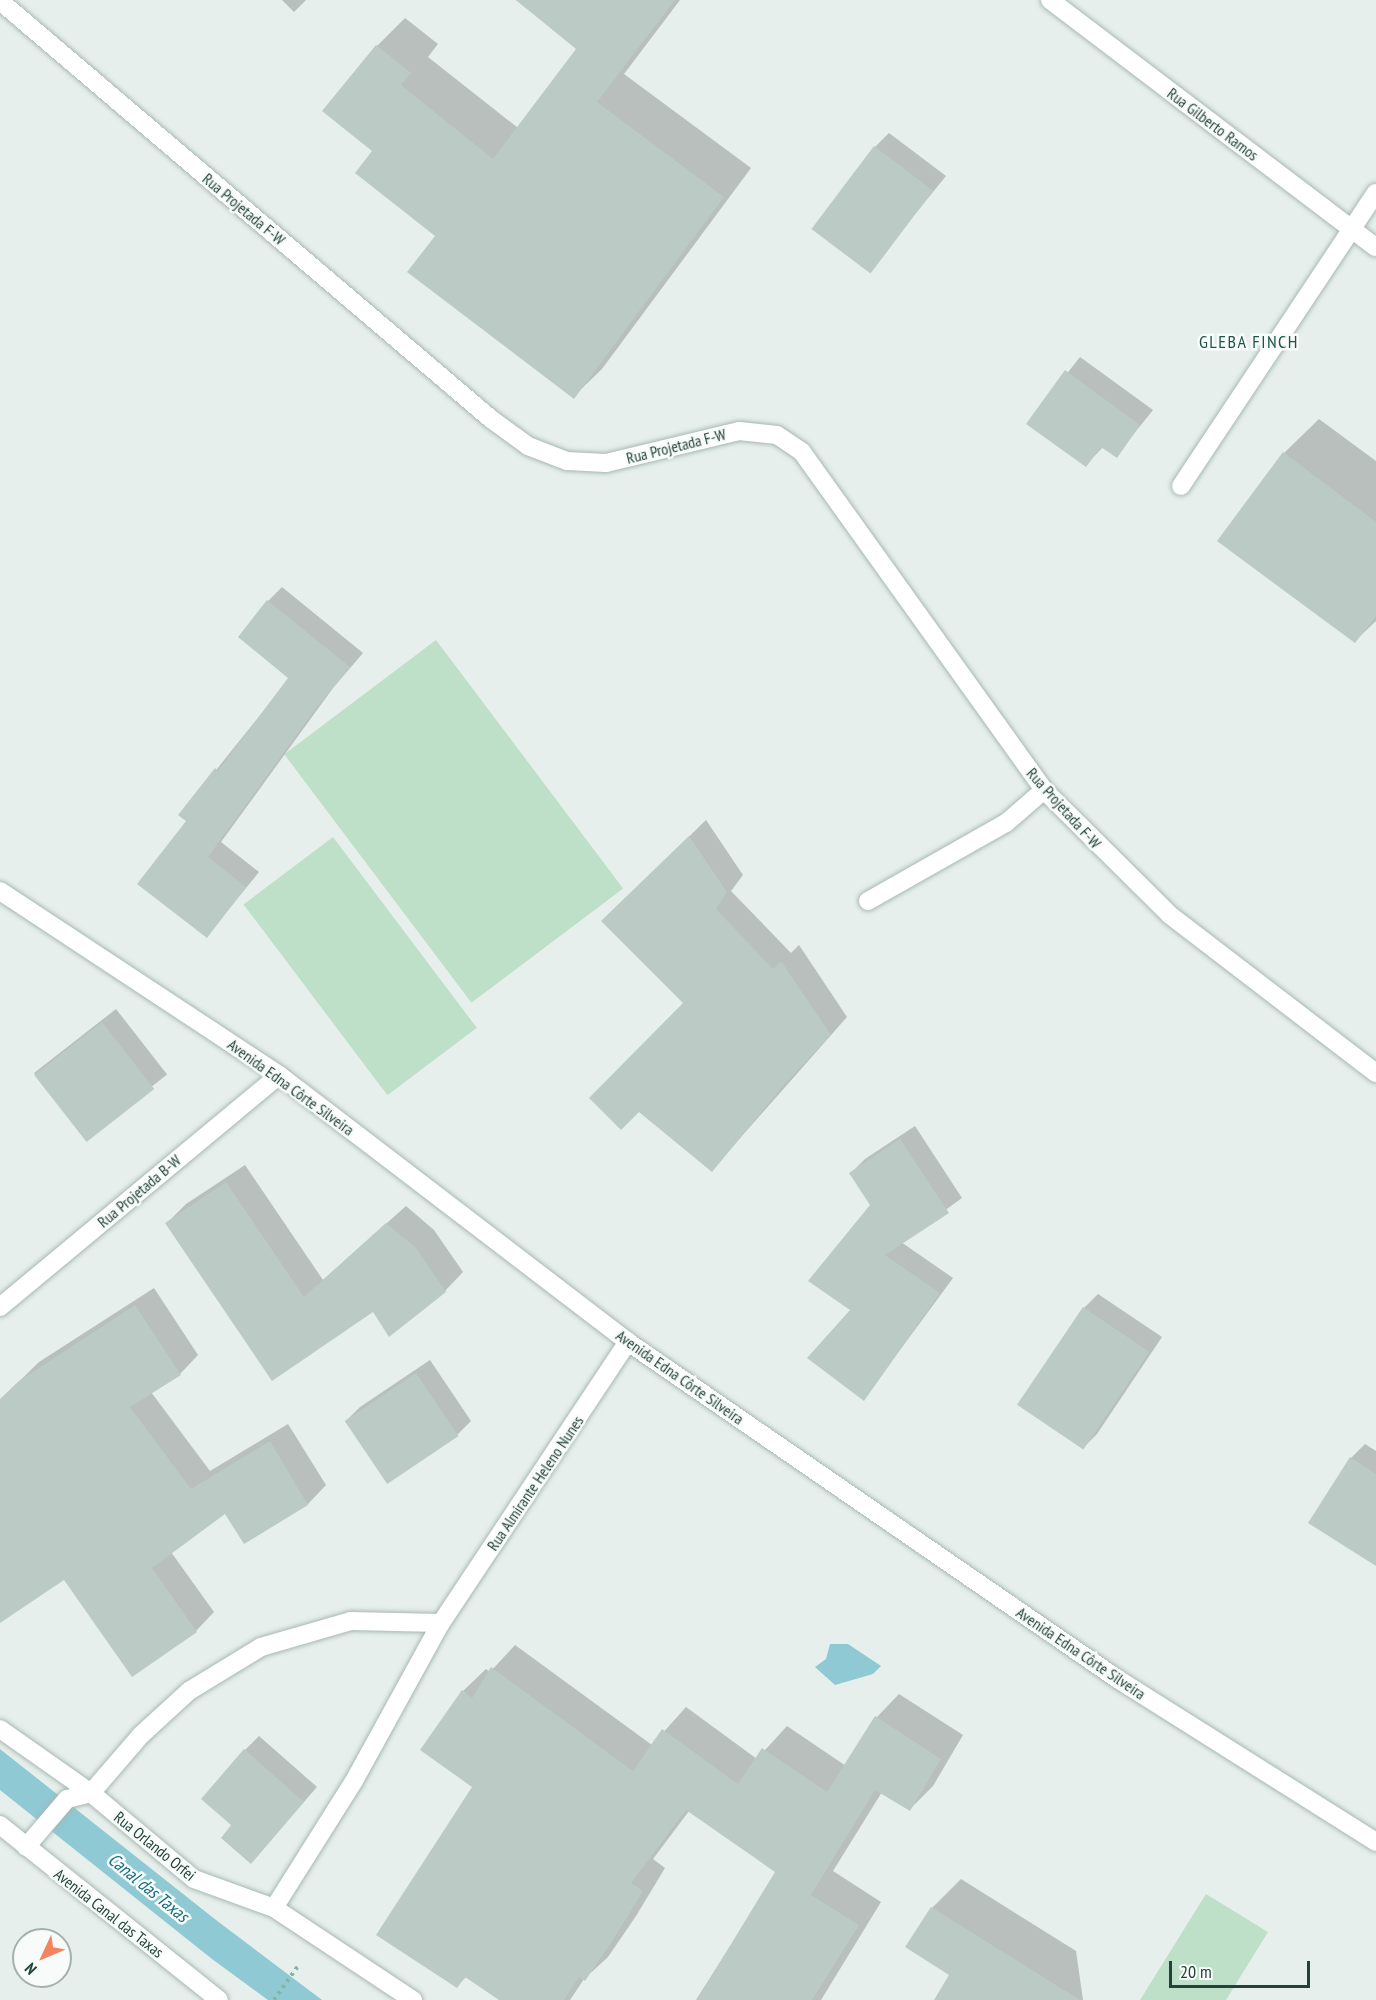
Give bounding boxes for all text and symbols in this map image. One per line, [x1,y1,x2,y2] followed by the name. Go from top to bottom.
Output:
[1164,83,1262,165] street label: Rua Gilberto Ramos
[199,169,289,249] street label: Rua Projetada F-W
[1199,331,1299,353] district label: GLEBA FINCH
[624,424,728,468] street label: Rua Projetada F-W
[1023,764,1105,852] street label: Rua Projetada F-W
[224,1035,358,1139] street label: Avenida Edna Côrte Silveira
[93,1151,185,1231] street label: Rua Projetada B-W
[612,1326,748,1428] street label: Avenida Edna Côrte Silveira
[483,1412,587,1554] street label: Rua Almirante Heleno Nunes
[1013,1603,1149,1703] street label: Avenida Edna Côrte Silveira
[110,1807,200,1885] street label: Rua Orlando Orfei
[103,1849,193,1927] water label: Canal das Taxas
[50,1864,168,1962] street label: Avenida Canal das Taxas
[12,1928,72,1988] north arrow
[1172,1949,1313,1987] scale bar
[20,1959,41,1979] text: N
[1180,1960,1212,1983] text: 20 m

